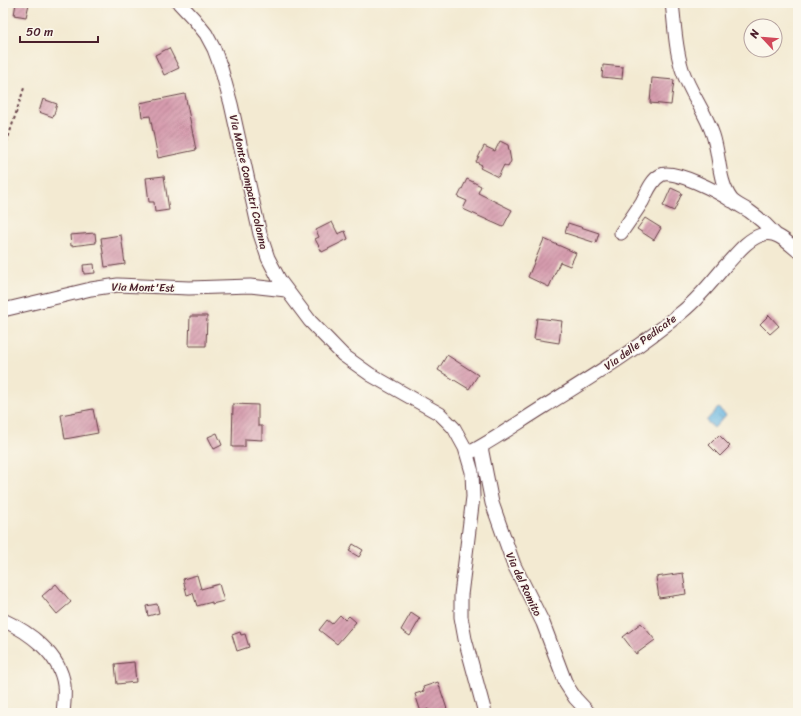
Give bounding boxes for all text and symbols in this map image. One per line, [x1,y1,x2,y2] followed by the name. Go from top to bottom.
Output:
[20,18,98,44] scale bar
[743,18,783,58] north arrow
[26,21,53,43] text: 50 m
[744,26,765,42] text: N
[224,113,273,252] street label: Via Monte Compatri Colonna
[111,277,175,298] street label: Via Mont'Est
[600,309,681,375] street label: Via delle Pedicate
[500,549,547,620] street label: Via del Romito

